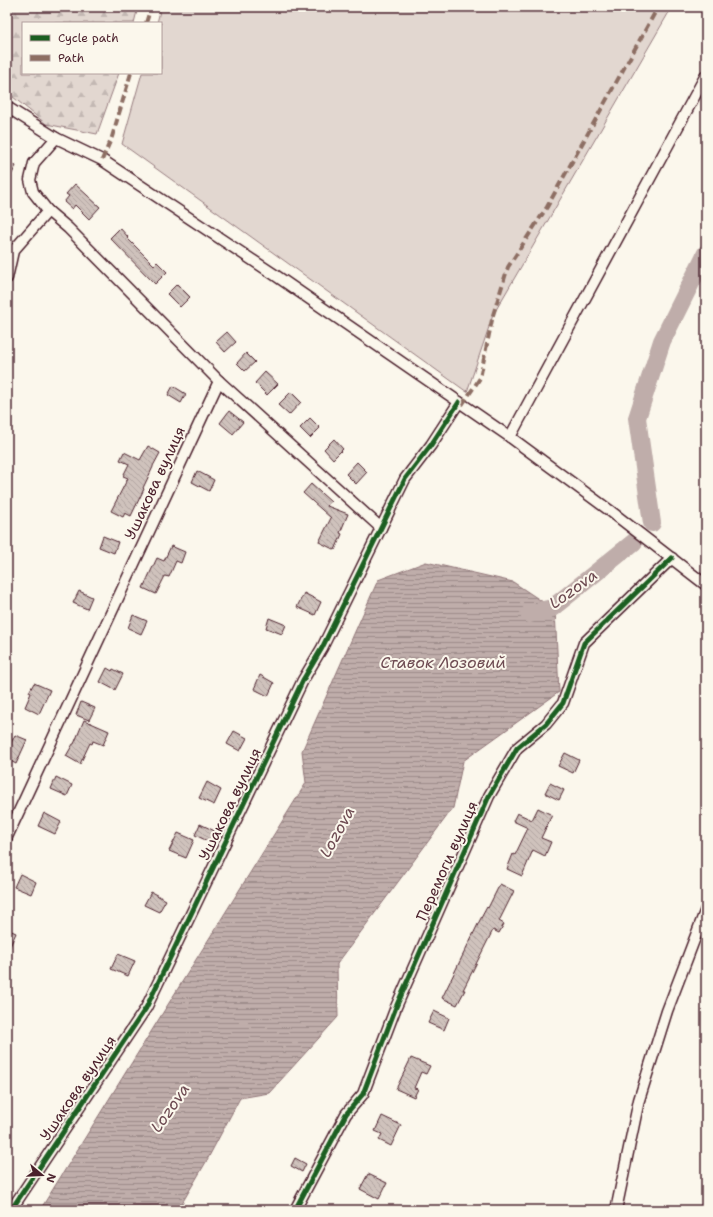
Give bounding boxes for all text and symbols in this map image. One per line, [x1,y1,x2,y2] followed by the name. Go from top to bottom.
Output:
[22,22,162,74] legend
[58,30,119,46] text: Cycle path
[58,50,84,66] text: Path
[120,423,190,543] street label: Ушакова вулиця
[545,564,601,614] water label: Lozova
[380,652,506,673] water label: Ставок Лозовий
[194,744,266,864] street label: Ушакова вулиця
[412,798,482,924] street label: Перемоги вулиця
[314,803,360,861] water label: Lozova
[35,1031,121,1145] street label: Ушакова вулиця
[146,1079,194,1137] water label: Lozova
[22,1155,62,1195] north arrow
[42,1172,59,1185] text: N

